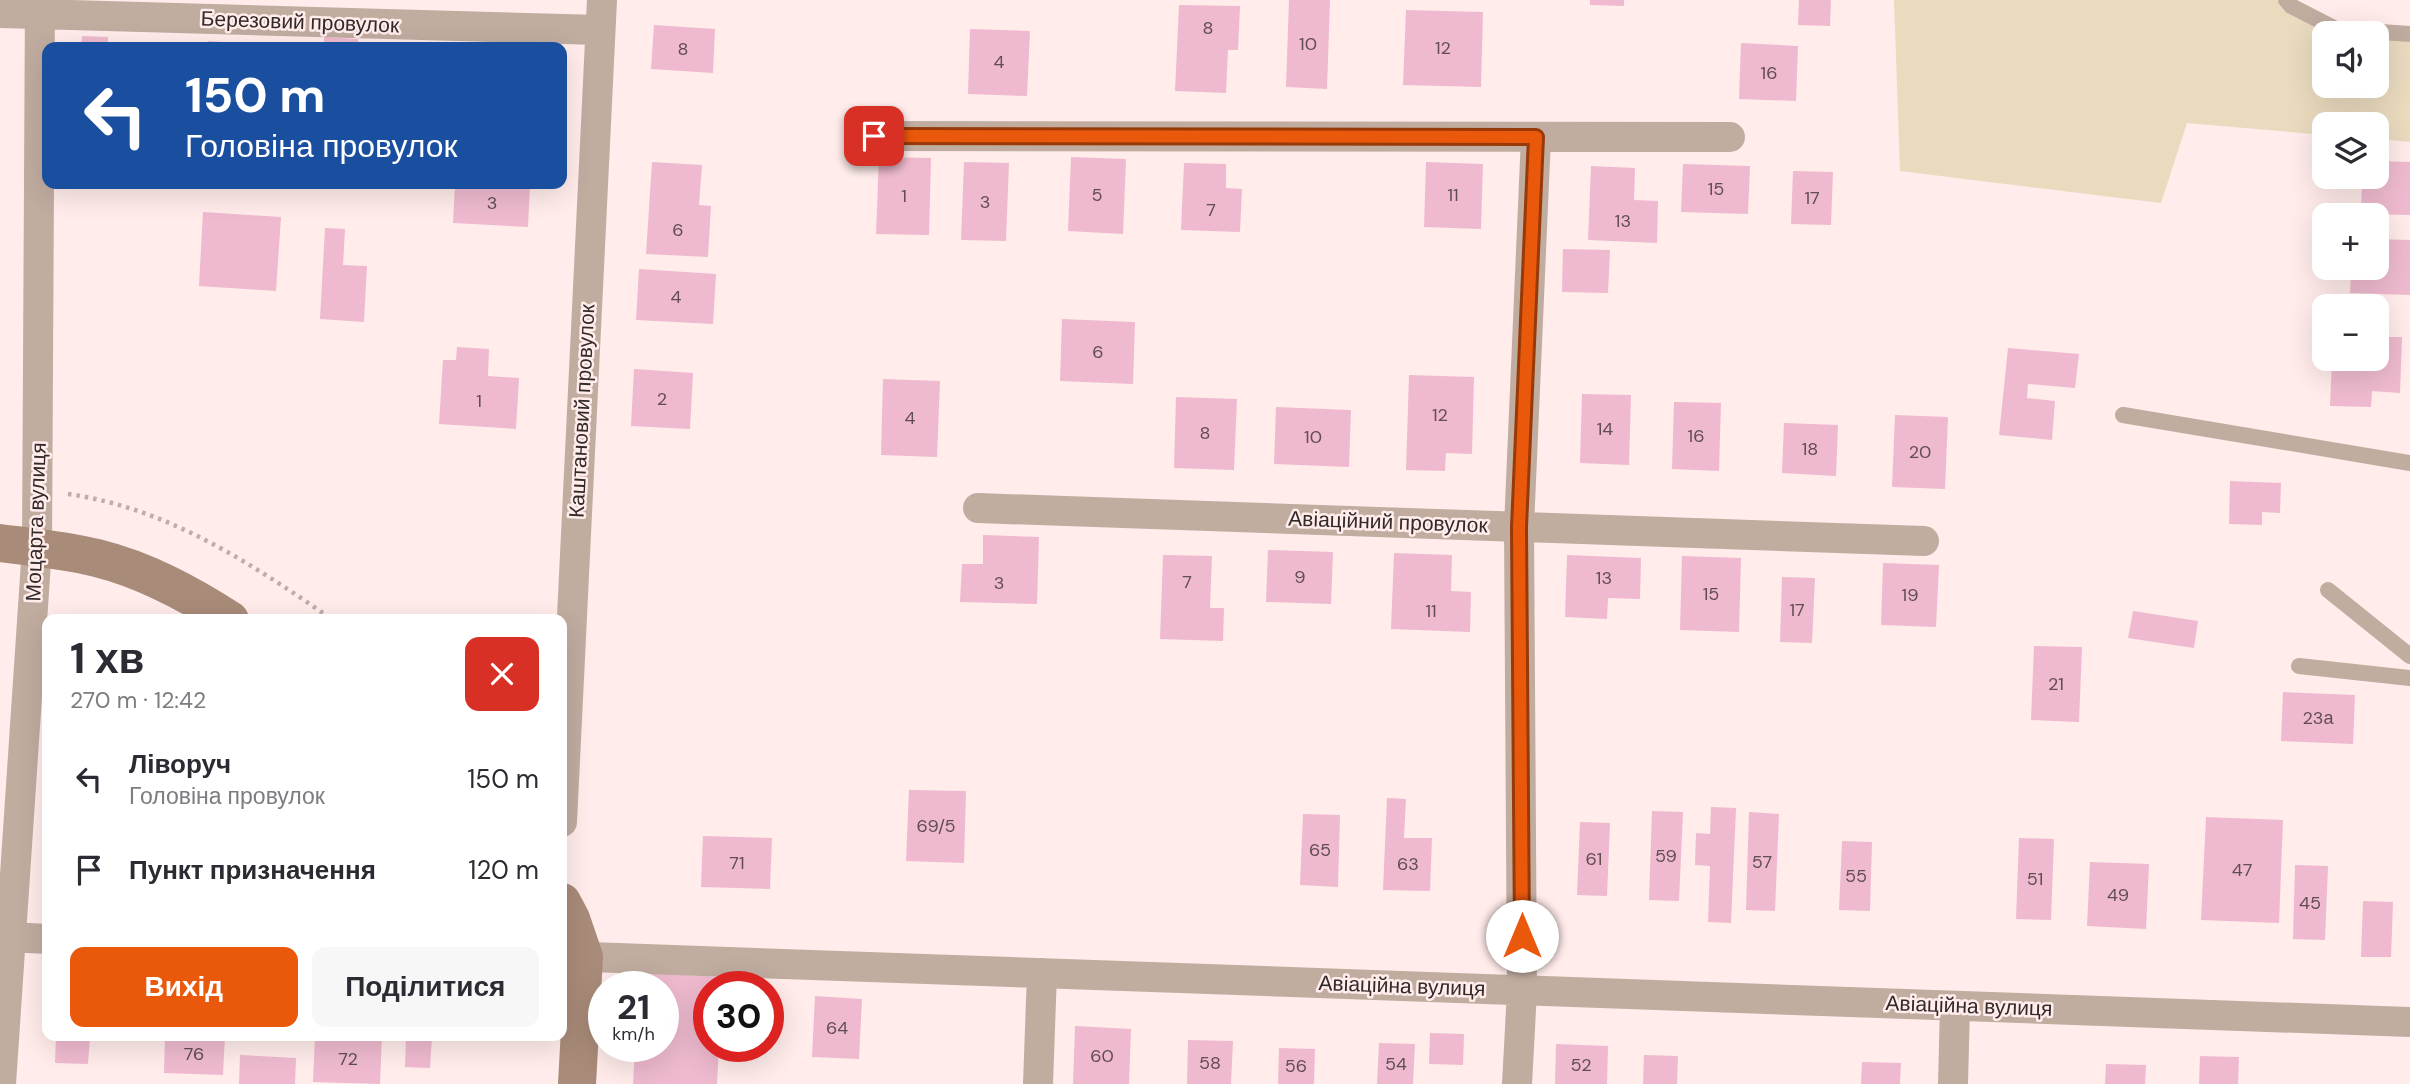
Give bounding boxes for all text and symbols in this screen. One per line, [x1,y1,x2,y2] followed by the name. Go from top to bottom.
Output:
[200,5,400,39] street label: Березовий провулок
[1203,16,1213,40] house number: 8
[2312,21,2389,371] map controls
[2312,21,2389,98] button: sound
[1299,32,1317,56] house number: 10
[1435,36,1451,60] house number: 12
[678,37,688,61] house number: 8
[994,50,1005,74] house number: 4
[1761,61,1777,85] house number: 16
[185,63,325,127] text: 150 m
[70,70,161,161] icon: left
[844,106,904,166] pin
[2312,112,2389,189] button: layers
[855,117,893,155] icon: arrive
[185,125,458,167] text: Головіна провулок
[1708,177,1724,201] house number: 15
[1092,183,1102,207] house number: 5
[1447,183,1459,207] house number: 11
[901,184,907,208] house number: 1
[1804,186,1820,210] house number: 17
[980,190,990,214] house number: 3
[487,191,497,215] house number: 3
[1206,198,1216,222] house number: 7
[2312,203,2389,280] button: +
[1615,209,1631,233] house number: 13
[672,218,684,242] house number: 6
[671,285,682,309] house number: 4
[2312,294,2389,371] button: −
[562,303,602,519] street label: Каштановий провулок
[1092,340,1104,364] house number: 6
[657,387,667,411] house number: 2
[476,389,482,413] house number: 1
[1432,403,1448,427] house number: 12
[905,406,916,430] house number: 4
[1597,417,1613,441] house number: 14
[1200,421,1210,445] house number: 8
[1688,424,1704,448] house number: 16
[1304,425,1322,449] house number: 10
[1802,437,1818,461] house number: 18
[1909,440,1931,464] house number: 20
[19,442,53,602] street label: Моцарта вулиця
[1288,505,1489,539] street label: Авіаційний провулок
[1294,565,1306,589] house number: 9
[1596,566,1612,590] house number: 13
[1182,570,1192,594] house number: 7
[994,571,1004,595] house number: 3
[1703,582,1719,606] house number: 15
[1902,583,1918,607] house number: 19
[1789,598,1805,622] house number: 17
[1425,599,1437,623] house number: 11
[70,631,144,686] text: 1 хв
[465,637,539,711] button: close
[2048,672,2064,696] house number: 21
[70,685,206,715] text: 270 m · 12:42
[2302,706,2334,730] house number: 23а
[129,747,231,781] text: Ліворуч
[70,760,108,798] icon: left
[467,762,539,796] text: 150 m
[129,781,325,811] text: Головіна провулок
[917,814,955,838] house number: 69/5
[1309,838,1331,862] house number: 65
[1655,844,1677,868] house number: 59
[1586,847,1602,871] house number: 61
[1752,850,1772,874] house number: 57
[70,851,108,889] icon: arrive
[729,851,745,875] house number: 71
[1397,852,1419,876] house number: 63
[129,853,376,887] text: Пункт призначення
[468,853,539,887] text: 120 m
[2232,858,2252,882] house number: 47
[1845,864,1867,888] house number: 55
[2027,867,2043,891] house number: 51
[2107,883,2129,907] house number: 49
[2299,891,2321,915] house number: 45
[1485,899,1559,973] position arrow
[70,947,298,1027] button: Вихід
[312,947,539,1027] button: Поділитися
[1318,969,1486,1003] street label: Авіаційна вулиця
[693,971,784,1062] speed limit sign: 30
[617,984,650,1030] text: 21
[1885,989,2053,1023] street label: Авіаційна вулиця
[826,1016,848,1040] house number: 64
[612,1022,655,1046] text: km/h
[184,1042,204,1066] house number: 76
[1090,1044,1114,1068] house number: 60
[338,1047,358,1071] house number: 72
[1199,1051,1221,1075] house number: 58
[1385,1052,1407,1076] house number: 54
[1570,1053,1592,1077] house number: 52
[1285,1054,1307,1078] house number: 56

